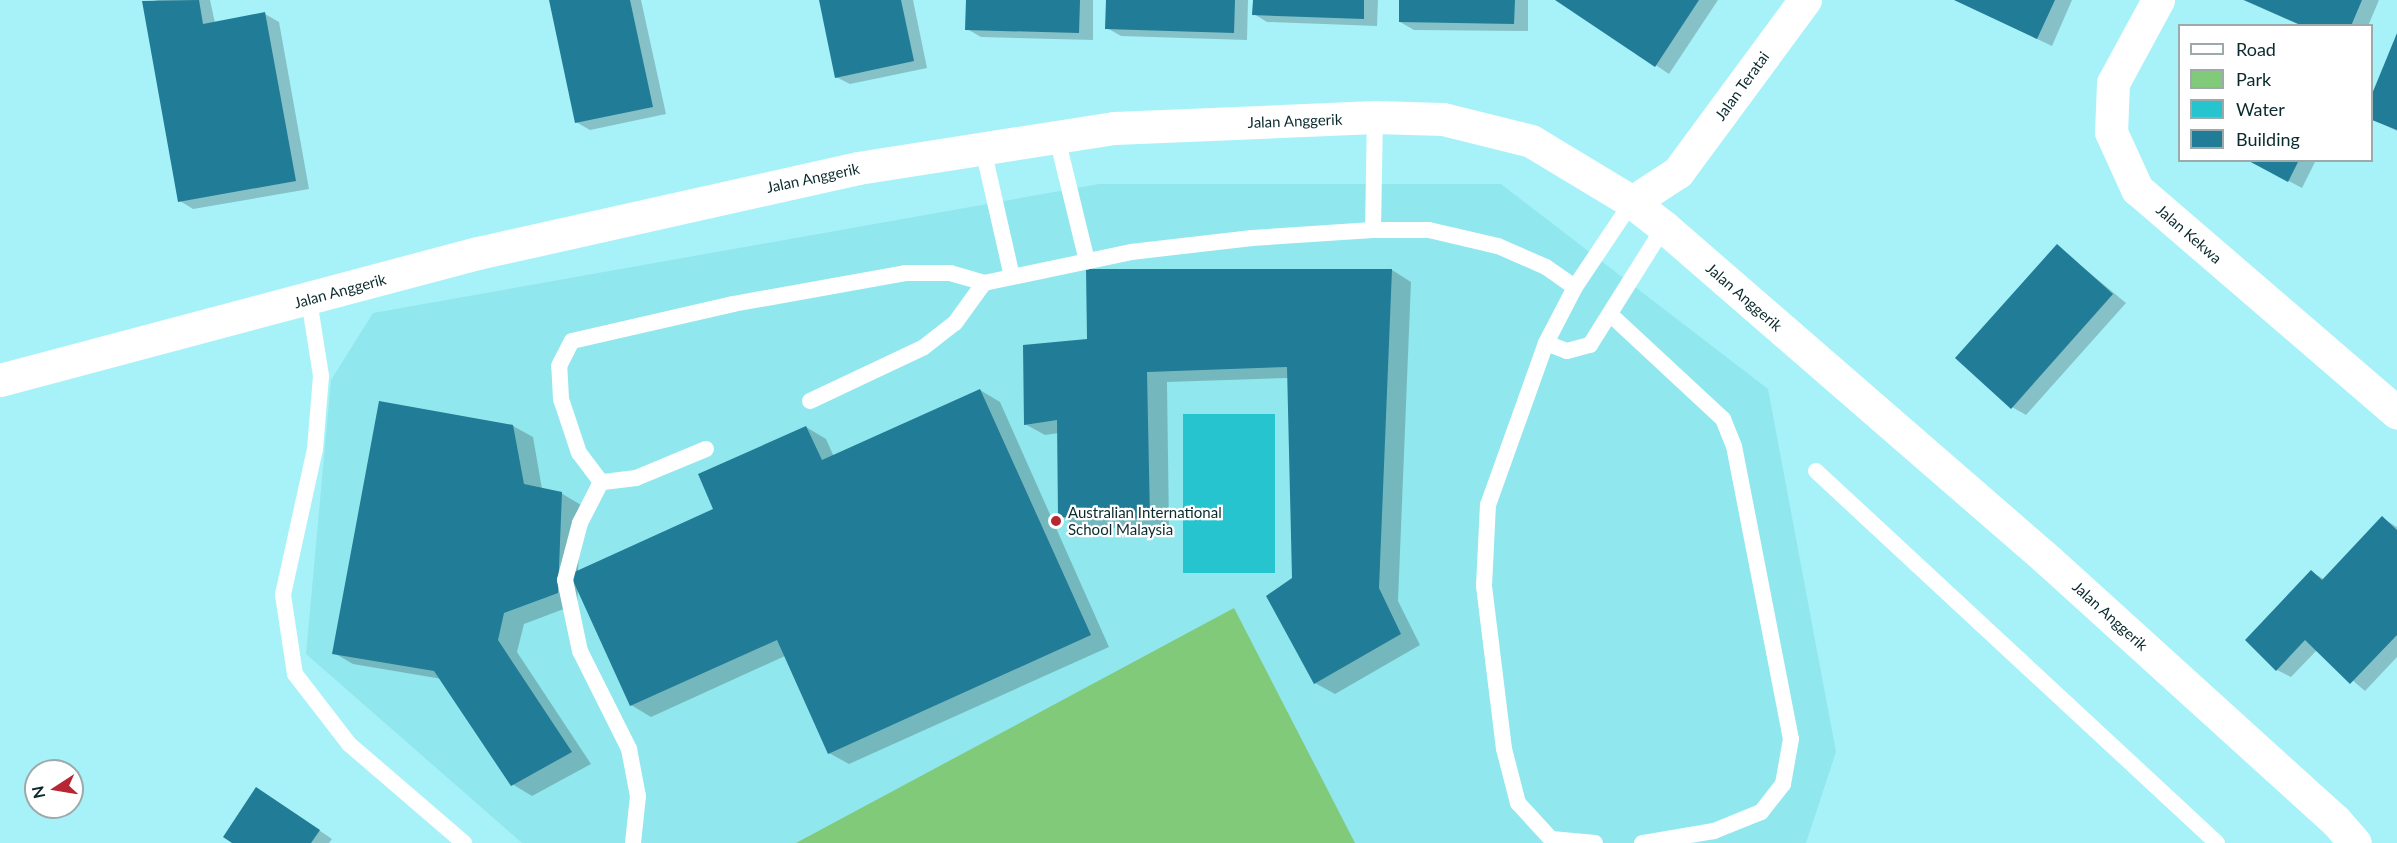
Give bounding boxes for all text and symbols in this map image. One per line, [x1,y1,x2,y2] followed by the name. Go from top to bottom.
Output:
[2178,24,2373,162] legend
[2236,38,2276,60] text: Road
[1711,48,1773,124] street label: Jalan Teratai
[2236,68,2271,90] text: Park
[2236,98,2285,120] text: Water
[1247,110,1343,132] street label: Jalan Anggerik
[2236,128,2300,150] text: Building
[765,159,861,197] street label: Jalan Anggerik
[2153,201,2225,267] street label: Jalan Kekwa
[1702,259,1786,335] street label: Jalan Anggerik
[292,270,388,312] street label: Jalan Anggerik
[1068,503,1222,538] place label: Australian International School Malaysia
[1049,514,1063,528] marker: Australian International School Malaysia
[2069,577,2151,655] street label: Jalan Anggerik
[24,759,84,819] north arrow
[27,784,48,800] text: N

